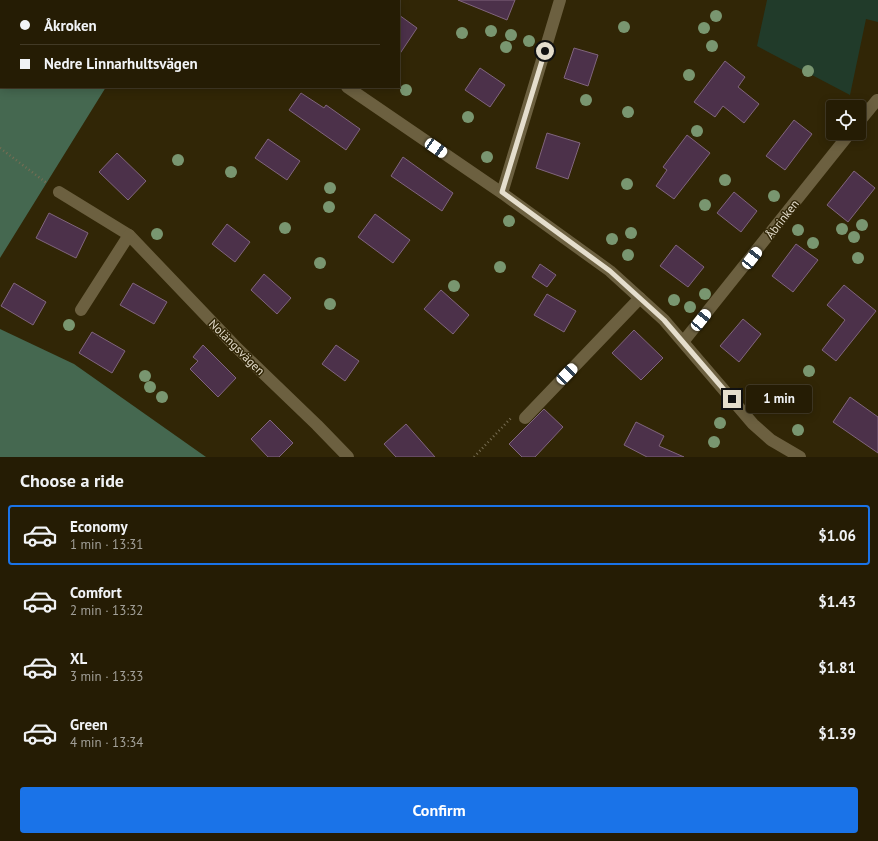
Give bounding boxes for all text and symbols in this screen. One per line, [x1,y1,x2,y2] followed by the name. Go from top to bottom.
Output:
[44,16,97,35] text: Åkroken
[536,42,554,60] route start
[44,54,198,73] text: Nedre Linnarhultsvägen
[826,100,866,140] map controls
[826,100,866,140] button: locate
[423,136,449,160] car
[762,196,802,242] street label: Åbrinken
[740,245,764,271] car
[689,307,713,333] car
[206,316,268,378] street label: Nolängsvägen
[554,361,580,387] car
[746,385,812,413] callout: 1 min
[723,390,741,408] route end
[763,390,795,407] text: 1 min
[20,469,124,492] text: Choose a ride
[22,517,58,553] icon: car
[70,517,128,536] text: Economy
[818,526,856,545] text: $1.06
[70,536,143,553] text: 1 min · 13:31
[22,583,58,619] icon: car
[70,583,122,602] text: Comfort
[818,592,856,611] text: $1.43
[70,602,143,619] text: 2 min · 13:32
[22,649,58,685] icon: car
[70,649,87,668] text: XL
[818,658,856,677] text: $1.81
[70,668,143,685] text: 3 min · 13:33
[22,715,58,751] icon: car
[70,715,108,734] text: Green
[818,724,856,743] text: $1.39
[70,734,143,751] text: 4 min · 13:34
[20,787,858,833] button: Confirm

